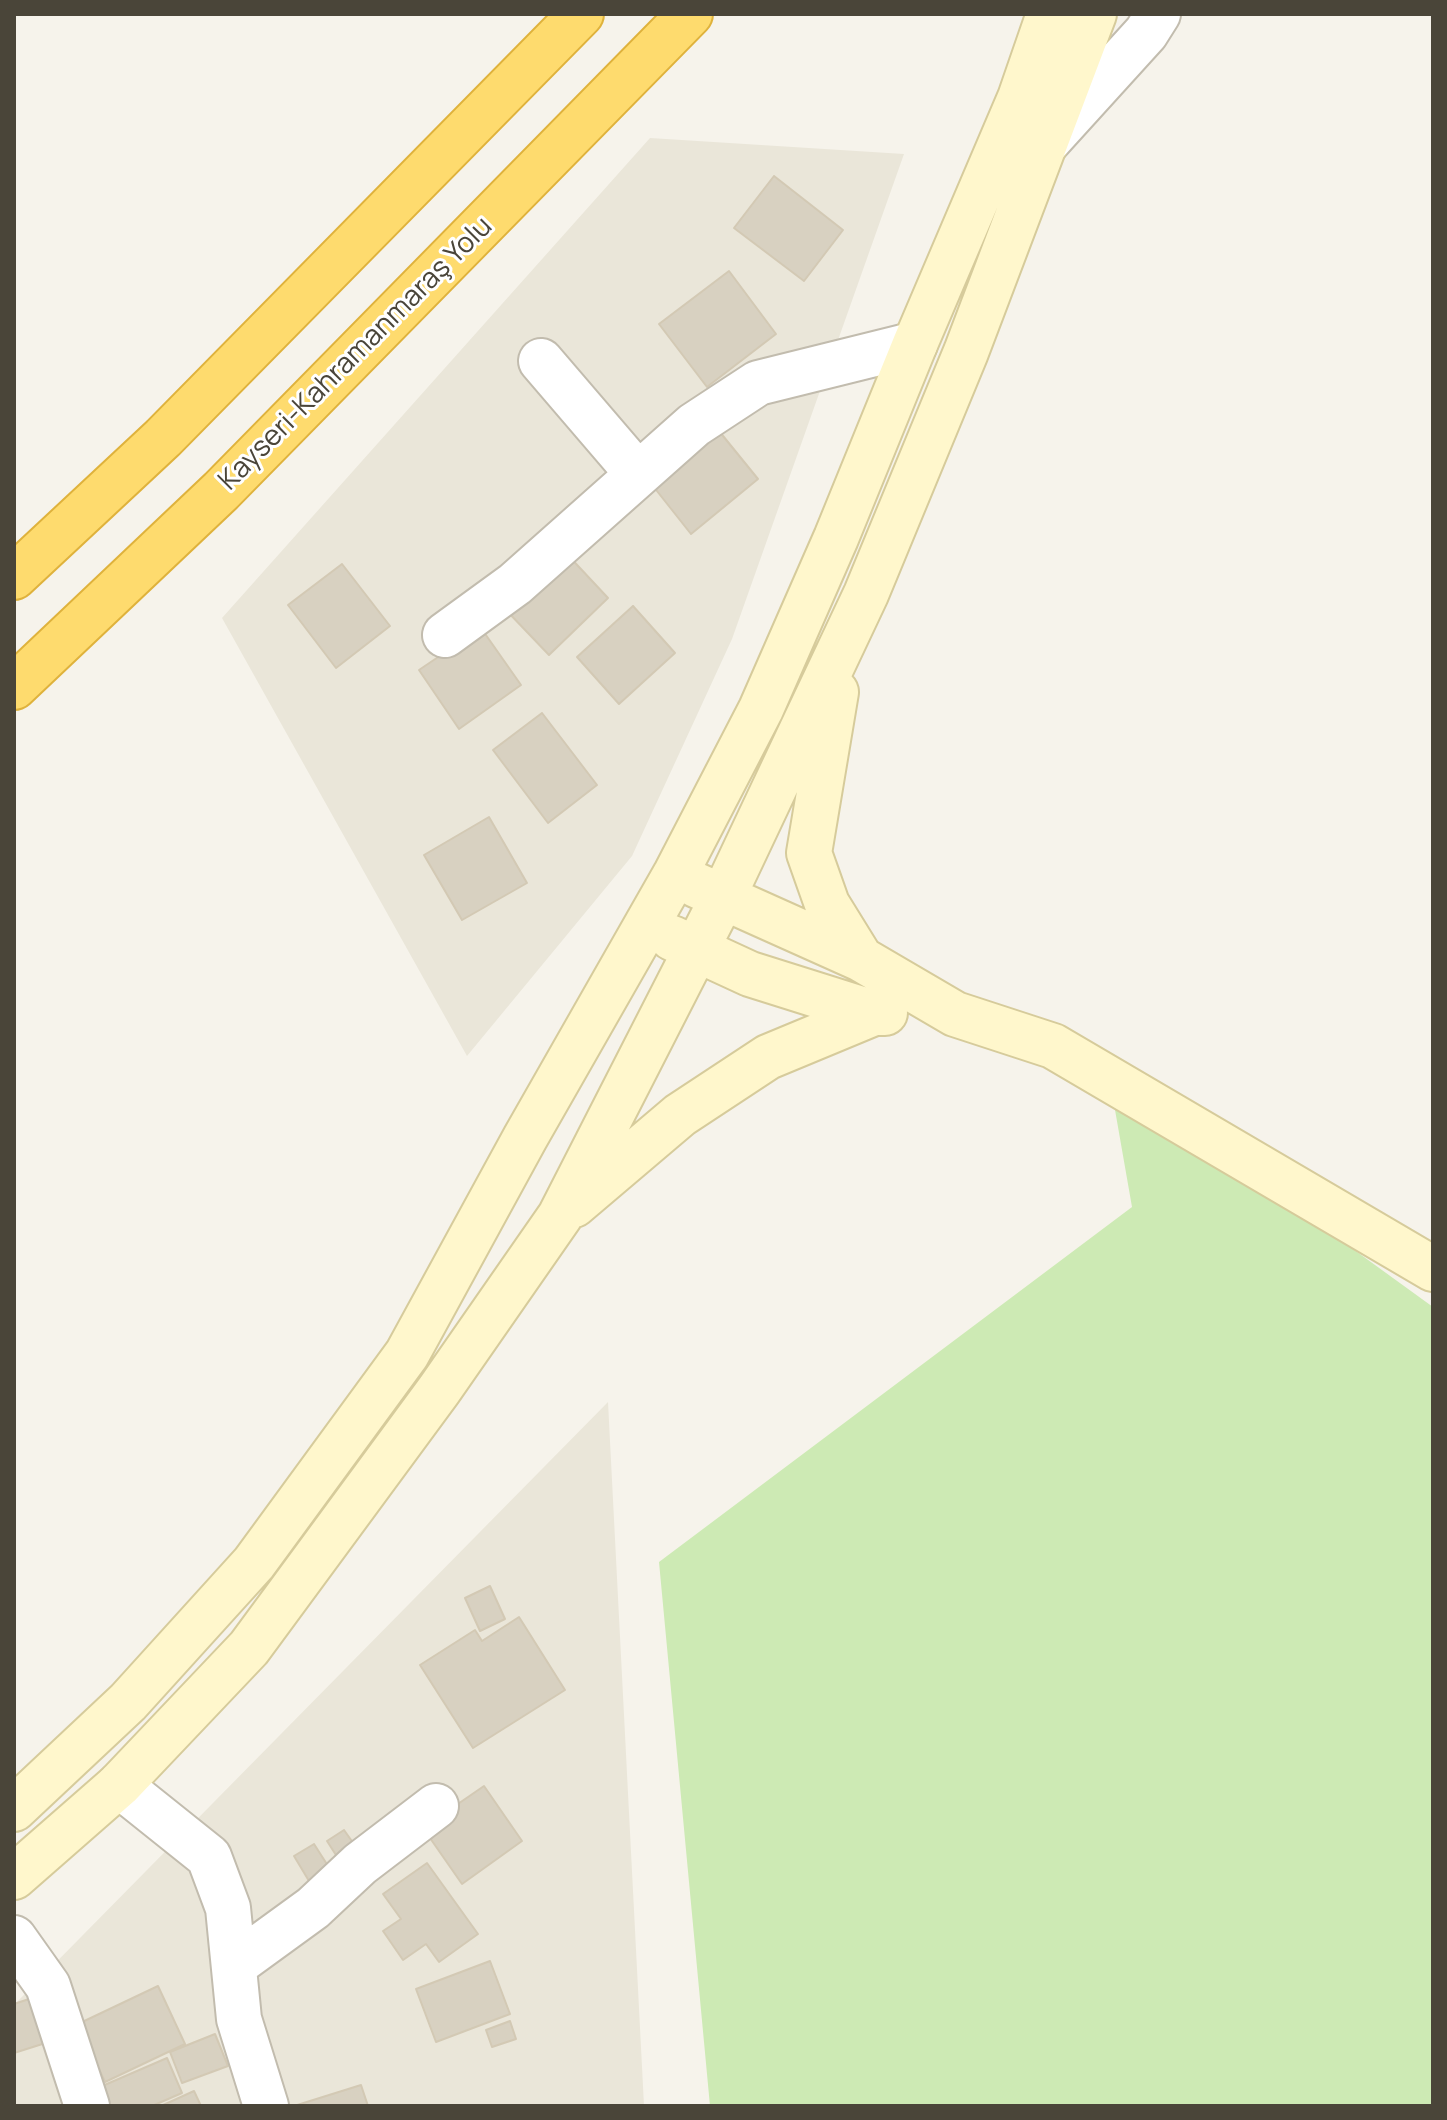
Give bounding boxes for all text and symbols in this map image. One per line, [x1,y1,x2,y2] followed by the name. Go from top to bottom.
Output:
[212,210,500,498] street label: Kayseri-Kahramanmaraş Yolu

